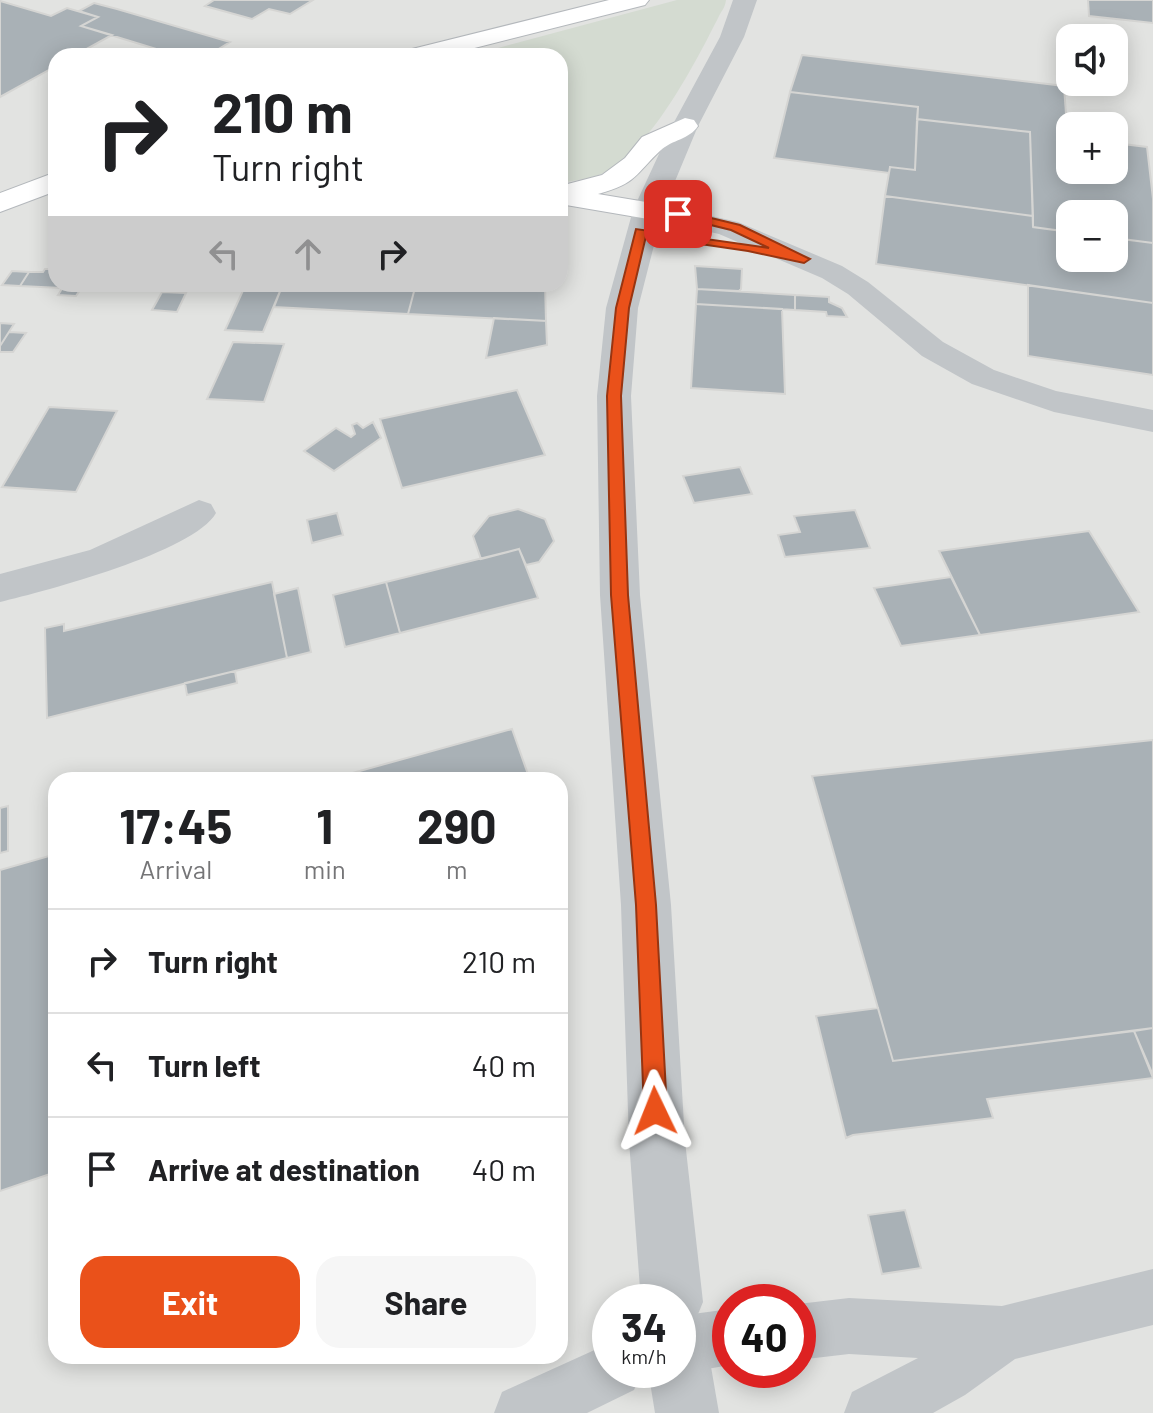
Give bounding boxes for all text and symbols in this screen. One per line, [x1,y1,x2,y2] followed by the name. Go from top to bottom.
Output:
[1056,24,1128,272] map controls
[1056,24,1128,96] button: sound
[212,77,353,144] text: 210 m
[80,80,184,184] icon: right
[1056,112,1128,184] button: +
[212,145,364,188] text: Turn right
[644,180,712,248] pin
[656,192,700,236] icon: arrive
[1056,200,1128,272] button: −
[202,232,246,276] icon: left
[286,232,330,276] icon: ahead
[370,232,414,276] icon: right
[119,796,232,854] text: 17:45
[316,796,333,854] text: 1
[417,796,497,854] text: 290
[139,853,212,884] text: Arrival
[304,853,346,884] text: min
[446,853,468,884] text: m
[80,939,124,983] icon: right
[148,943,278,979] text: Turn right
[462,943,536,979] text: 210 m
[80,1043,124,1087] icon: left
[148,1047,261,1083] text: Turn left
[472,1047,536,1083] text: 40 m
[613,1069,697,1153] position arrow
[80,1147,124,1191] icon: arrive
[148,1151,420,1187] text: Arrive at destination
[472,1151,536,1187] text: 40 m
[80,1256,300,1348] button: Exit
[316,1256,536,1348] button: Share
[712,1284,816,1388] speed limit sign: 40
[621,1302,667,1350] text: 34
[621,1344,667,1368] text: km/h

